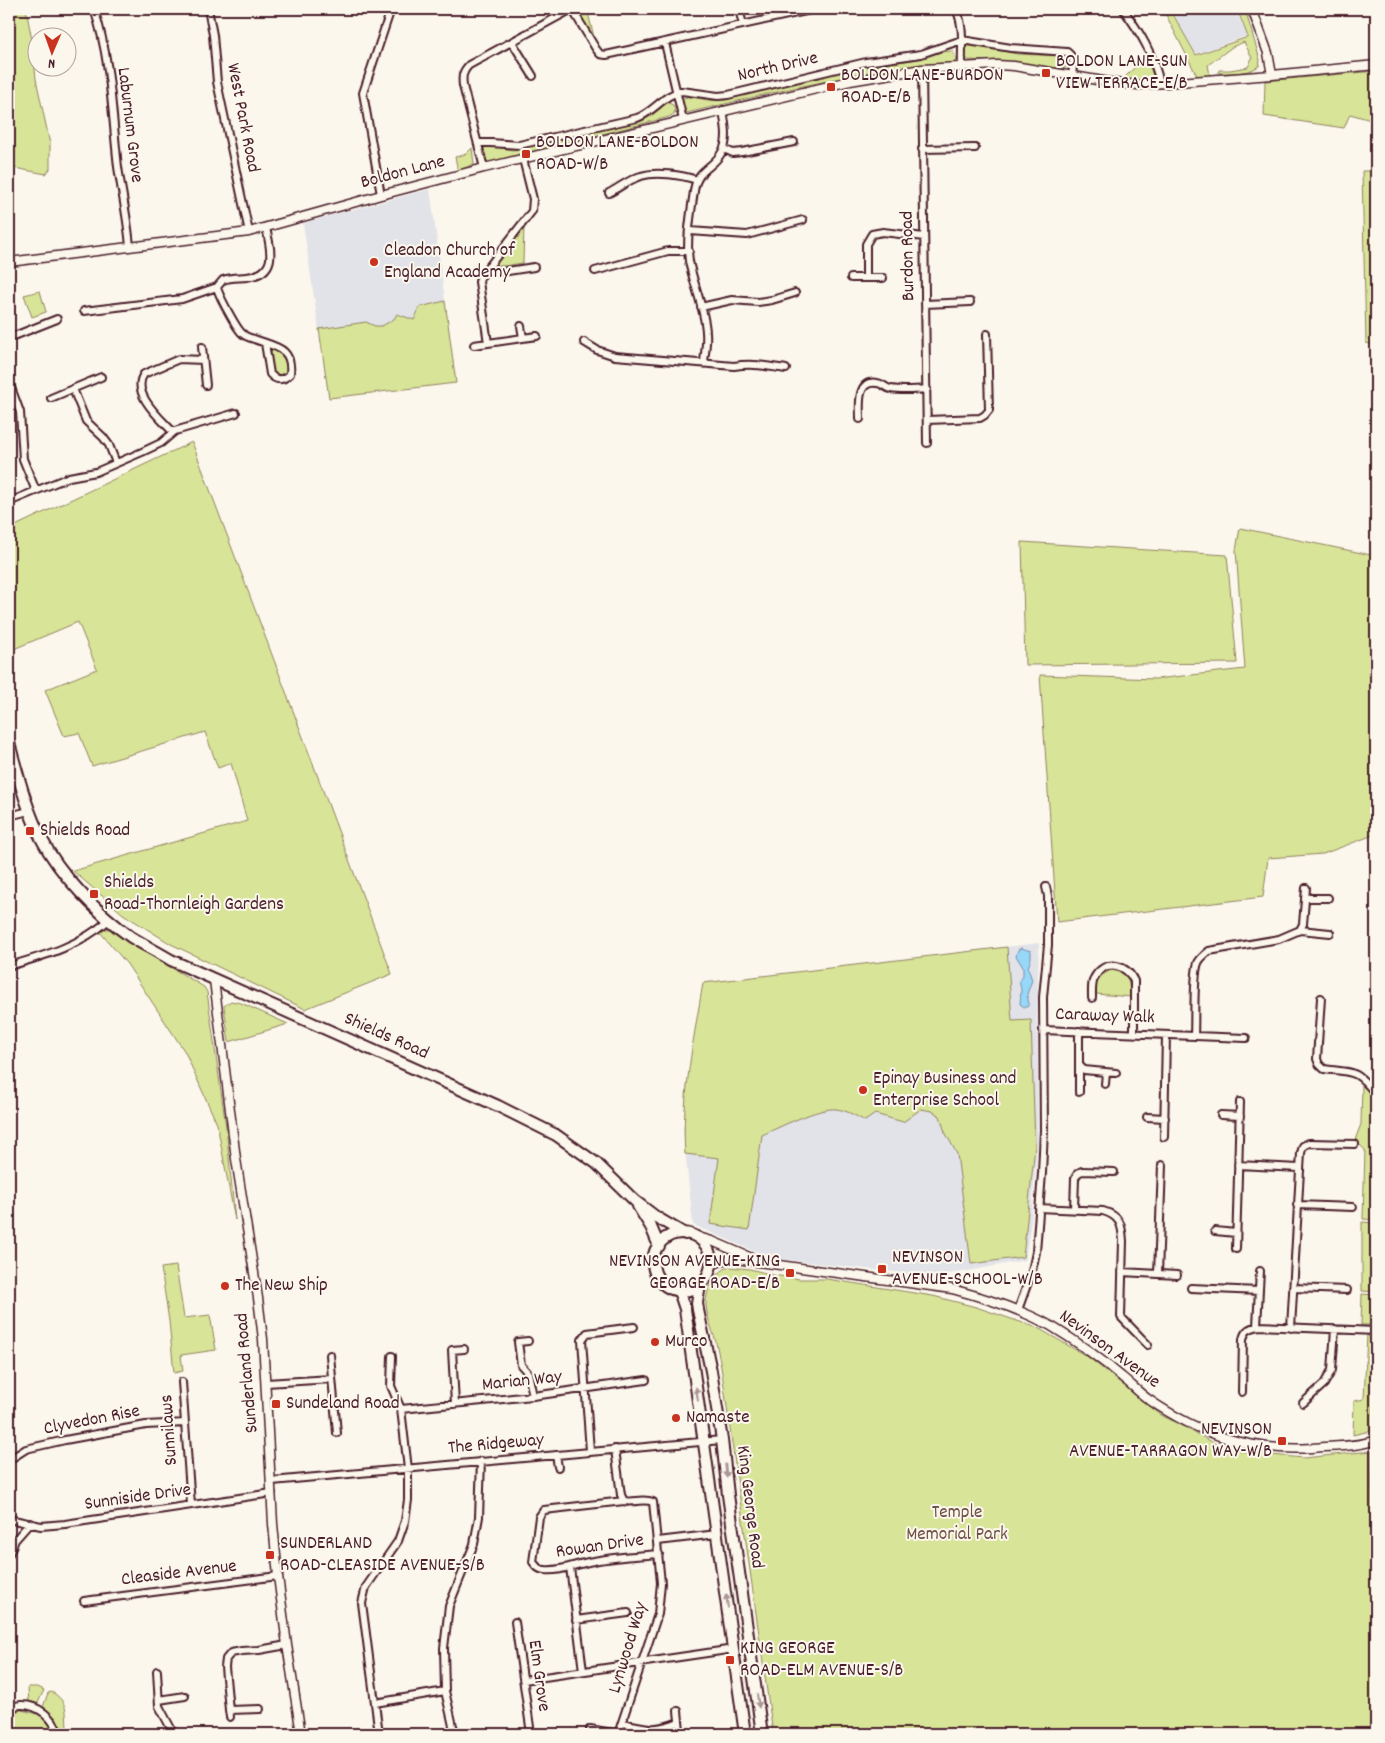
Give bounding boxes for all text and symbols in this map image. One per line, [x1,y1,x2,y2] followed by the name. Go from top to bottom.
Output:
[28,28,78,78] north arrow
[735,46,821,90] street label: North Drive
[1056,49,1188,98] place label: BOLDON LANE-SUN VIEW TERRACE-E/B
[48,53,55,73] text: N
[218,61,266,175] street label: West Park Road
[841,63,1003,112] place label: BOLDON LANE-BURDON ROAD-E/B
[109,66,149,184] street label: Laburnum Grove
[1040,67,1052,79] marker: BOLDON LANE-SUN VIEW TERRACE-E/B
[825,81,837,93] marker: BOLDON LANE-BURDON ROAD-E/B
[536,130,699,179] place label: BOLDON LANE-BOLDON ROAD-W/B
[520,148,532,160] marker: BOLDON LANE-BOLDON ROAD-W/B
[358,149,448,197] street label: Boldon Lane
[895,211,923,301] street label: Burdon Road
[384,238,516,287] place label: Cleadon Church of England Academy
[368,256,380,268] marker: Cleadon Church of England Academy
[40,818,130,845] place label: Shields Road
[24,825,36,837] marker: Shields Road
[104,870,284,919] place label: Shields Road-Thornleigh Gardens
[88,888,100,900] marker: Shields Road-Thornleigh Gardens
[1055,1002,1155,1032] street label: Caraway Walk
[339,1006,433,1068] street label: Shields Road
[873,1066,1016,1115] place label: Epinay Business and Enterprise School
[857,1084,869,1096] marker: Epinay Business and Enterprise School
[892,1245,1043,1294] place label: NEVINSON AVENUE-SCHOOL-W/B
[609,1249,780,1298] place label: NEVINSON AVENUE-KING GEORGE ROAD-E/B
[876,1263,888,1275] marker: NEVINSON AVENUE-SCHOOL-W/B
[784,1267,796,1279] marker: NEVINSON AVENUE-KING GEORGE ROAD-E/B
[235,1273,328,1300] place label: The New Ship
[219,1280,231,1292] marker: The New Ship
[1053,1304,1165,1396] street label: Nevinson Avenue
[229,1312,267,1434] street label: Sunderland Road
[665,1329,707,1356] place label: Murco
[649,1336,661,1348] marker: Murco
[481,1364,564,1400] street label: Marian Way
[693,1385,701,1401] one-way arrow
[286,1391,400,1418] place label: Sundeland Road
[154,1394,186,1466] street label: Sunnilaws
[42,1398,142,1444] street label: Clyvedon Rise
[270,1398,282,1410] marker: Sundeland Road
[686,1405,750,1432] place label: Namaste
[670,1412,682,1424] marker: Namaste
[1069,1417,1272,1466] place label: NEVINSON AVENUE-TARRAGON WAY-W/B
[447,1427,545,1463] street label: The Ridgeway
[1276,1435,1288,1447] marker: NEVINSON AVENUE-TARRAGON WAY-W/B
[728,1444,770,1570] street label: King George Road
[722,1463,730,1479] one-way arrow
[83,1477,193,1519] street label: Sunniside Drive
[906,1500,1008,1549] park label: Temple Memorial Park
[554,1527,646,1567] street label: Rowan Drive
[280,1531,485,1580] place label: SUNDERLAND ROAD-CLEASIDE AVENUE-S/B
[264,1549,276,1561] marker: SUNDERLAND ROAD-CLEASIDE AVENUE-S/B
[120,1554,238,1594] street label: Cleaside Avenue
[723,1593,731,1609] one-way arrow
[602,1599,656,1697] street label: Lynwood Way
[740,1636,903,1685] place label: KING GEORGE ROAD-ELM AVENUE-S/B
[520,1639,556,1713] street label: Elm Grove
[724,1654,736,1666] marker: KING GEORGE ROAD-ELM AVENUE-S/B
[754,1694,762,1710] one-way arrow

